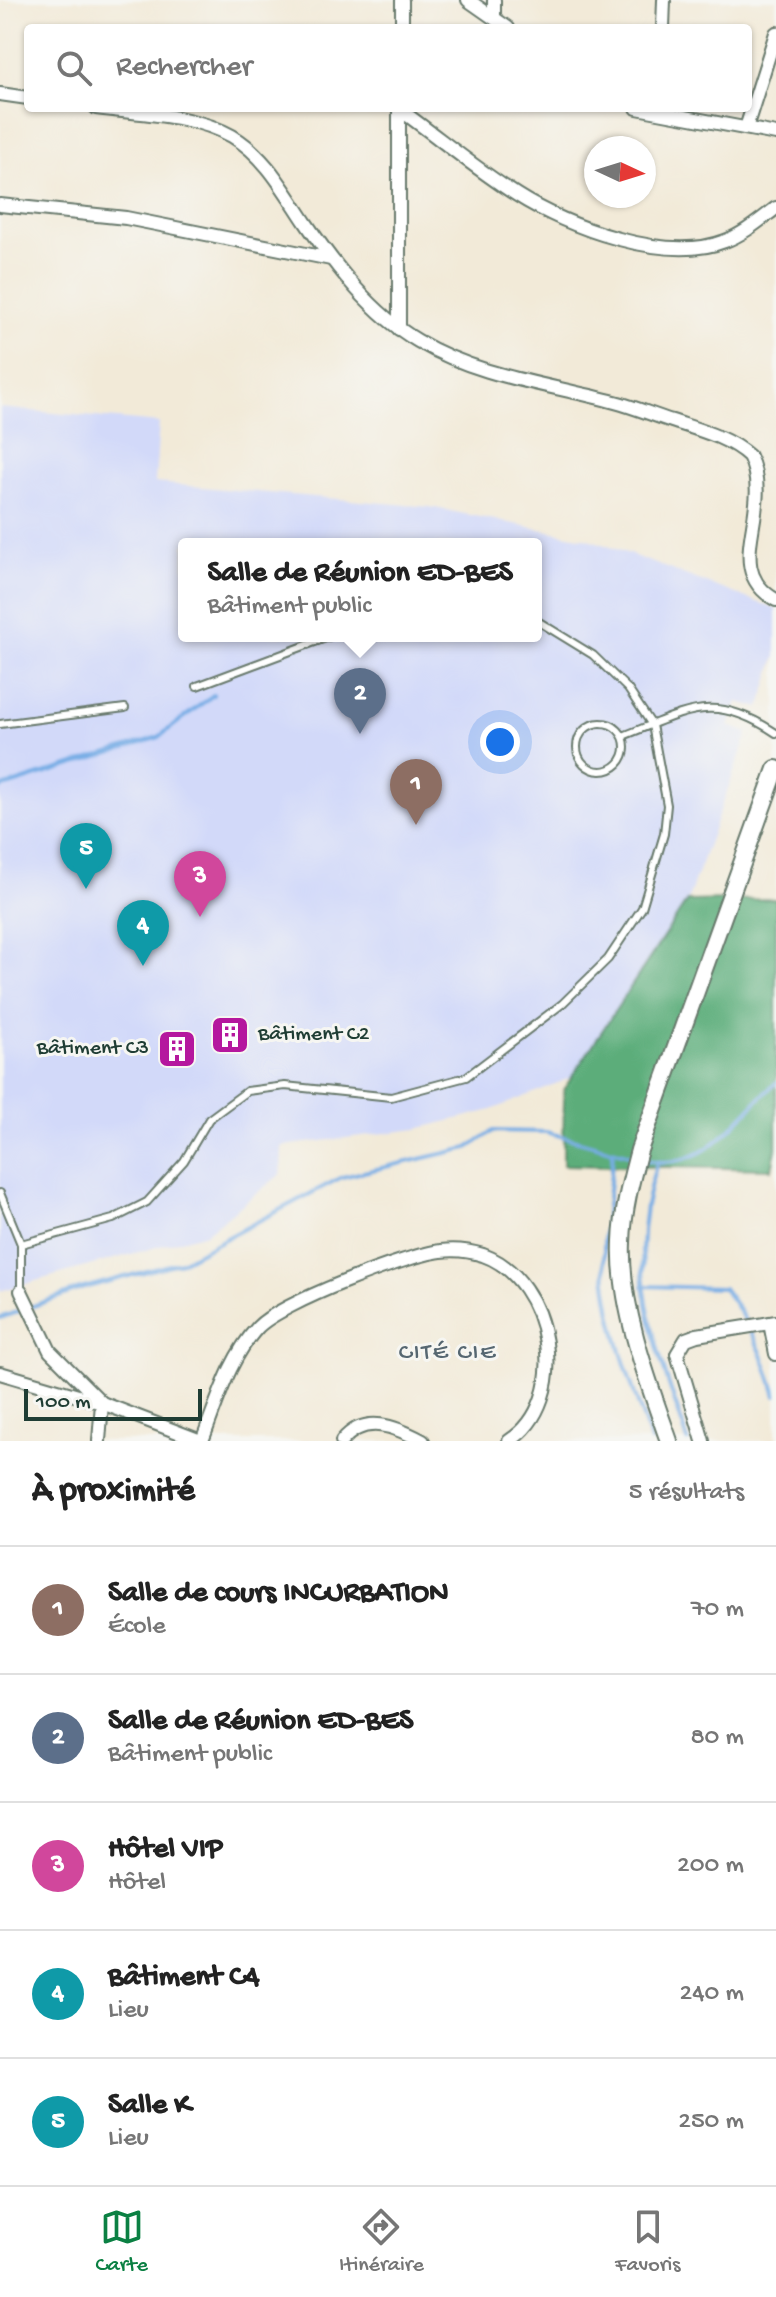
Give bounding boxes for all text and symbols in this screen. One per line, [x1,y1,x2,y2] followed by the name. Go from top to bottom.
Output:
[24,24,752,112] search box
[52,46,96,90] icon: search
[116,51,252,86] text: Rechercher
[584,136,656,208] north arrow
[178,538,542,642] popup
[207,557,513,592] text: Salle de Réunion ED-BES
[207,592,371,623] text: Bâtiment public
[334,668,386,734] pin: 2
[480,722,520,762] your location
[390,759,442,825] pin: 1
[60,823,112,889] pin: 5
[174,851,226,917] pin: 3
[117,900,169,966] pin: 4
[209,1014,251,1056] building icon: Bâtiment C2
[257,1022,370,1048] place label: Bâtiment C2
[156,1028,198,1070] building icon: Bâtiment C3
[36,1036,149,1062] place label: Bâtiment C3
[399,1339,497,1368] district label: CITÉ CIE
[24,1385,202,1421] scale bar
[36,1390,91,1416] text: 100 m
[32,1473,195,1513] text: À proximité
[629,1478,744,1509] text: 5 résultats
[108,1577,449,1612] text: Salle de cours INCURBATION
[53,1595,63,1626] text: 1
[691,1595,744,1626] text: 70 m
[108,1612,166,1643] text: École
[108,1705,413,1740] text: Salle de Réunion ED-BES
[52,1723,64,1754] text: 2
[690,1723,744,1754] text: 80 m
[108,1740,272,1771] text: Bâtiment public
[108,1833,223,1868] text: Hôtel VIP
[51,1851,65,1882] text: 3
[677,1851,744,1882] text: 200 m
[108,1868,166,1899] text: Hôtel
[108,1961,260,1996] text: Bâtiment C4
[52,1979,64,2010] text: 4
[680,1979,744,2010] text: 240 m
[108,1996,149,2027] text: Lieu
[108,2089,191,2124] text: Salle K
[51,2107,65,2138] text: 5
[678,2107,744,2138] text: 250 m
[108,2124,149,2155] text: Lieu
[96,2205,148,2279] tab: Carte
[339,2205,424,2279] tab: Itinéraire
[615,2205,680,2279] tab: Favoris

